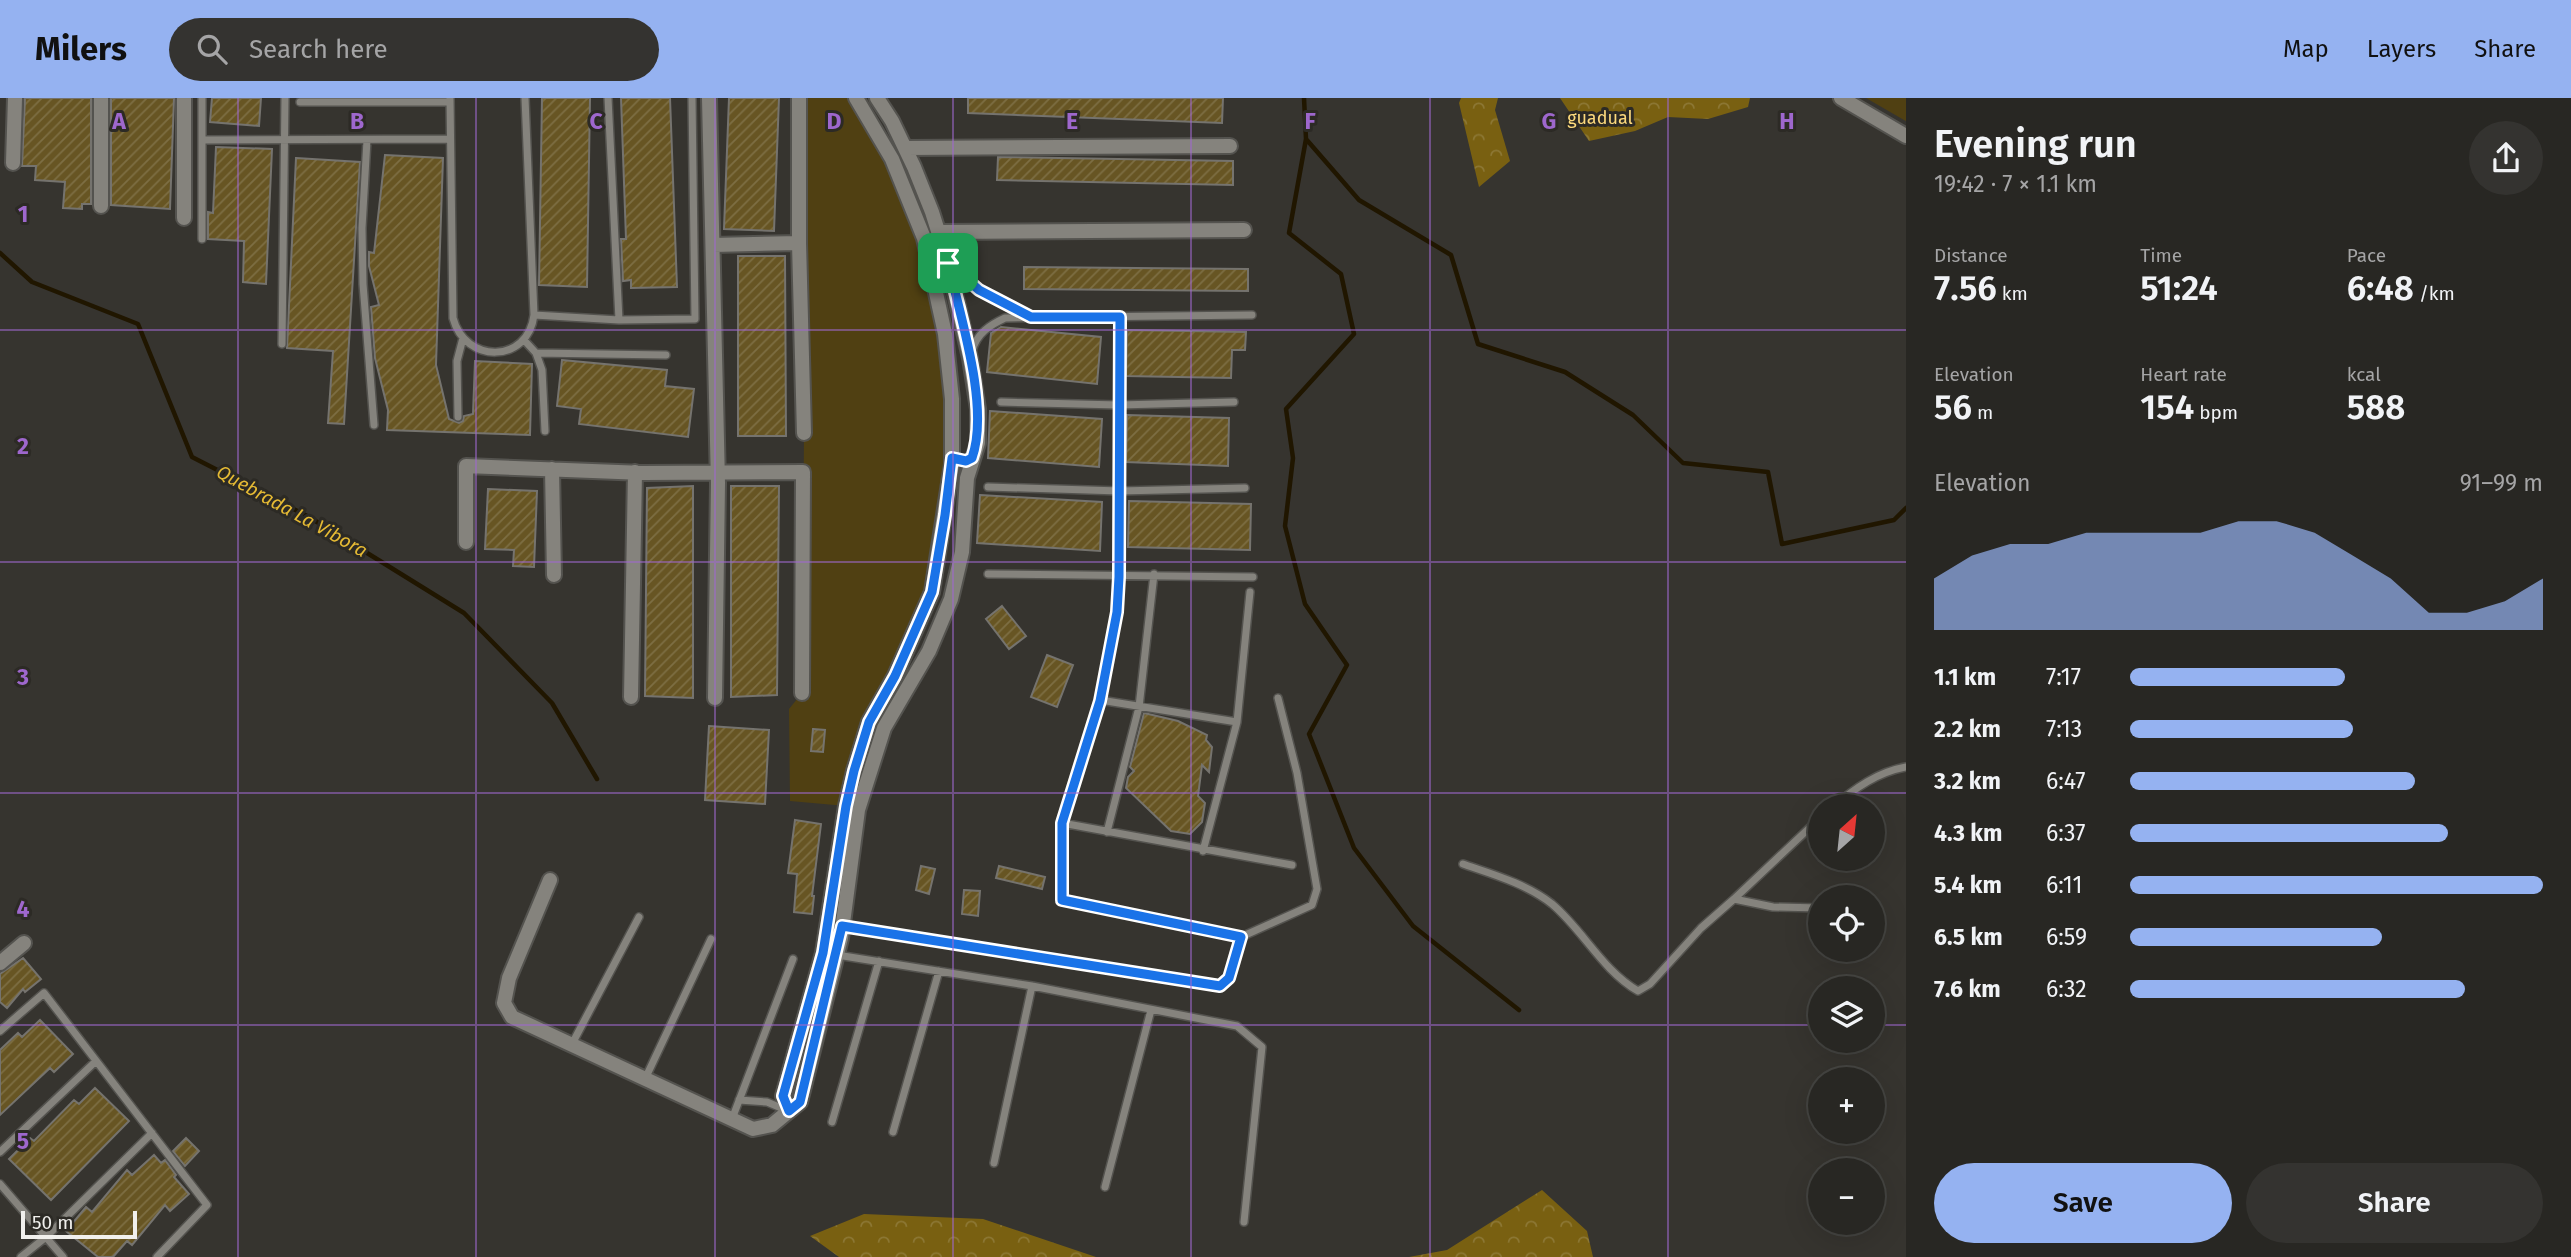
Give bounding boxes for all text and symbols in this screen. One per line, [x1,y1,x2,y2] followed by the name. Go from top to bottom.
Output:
[169,18,659,81] search box
[35,29,127,69] text: Milers
[193,30,231,68] icon: search
[249,34,388,65] text: Search here
[2283,35,2329,63] text: Map
[2367,35,2436,63] text: Layers
[2474,35,2536,63] text: Share
[111,107,126,135] text: A
[350,107,364,135] text: B
[589,107,603,135] text: C
[827,107,842,135] text: D
[1066,107,1078,135] text: E
[1304,107,1316,135] text: F
[1542,107,1556,135] text: G
[1567,107,1633,129] park label: guadual
[1779,107,1795,135] text: H
[1934,121,2137,167] text: Evening run
[2469,121,2543,195] button: share
[1934,170,2097,198] text: 19:42 · 7 × 1.1 km
[18,200,28,228] text: 1
[918,233,978,293] pin
[929,244,967,282] icon: arrive
[1934,244,2008,267] text: Distance
[2140,244,2182,267] text: Time
[2347,244,2386,267] text: Pace
[1934,267,1997,309] text: 7.56
[2140,267,2218,309] text: 51:24
[2347,267,2414,309] text: 6:48
[1997,282,2028,305] text: km
[2414,282,2455,305] text: /km
[1934,363,2014,386] text: Elevation
[2140,363,2227,386] text: Heart rate
[2347,363,2381,386] text: kcal
[1934,386,1972,428] text: 56
[2140,386,2194,428] text: 154
[2347,386,2405,428] text: 588
[1972,401,1993,424] text: m
[2194,401,2238,424] text: bpm
[17,432,29,460] text: 2
[213,460,371,562] water label: Quebrada La Vibora
[1934,469,2030,497] text: Elevation
[2460,469,2543,497] text: 91–99 m
[16,663,29,691] text: 3
[1934,663,1996,691] text: 1.1 km
[2046,663,2081,691] text: 7:17
[1934,715,2001,743] text: 2.2 km
[2046,715,2082,743] text: 7:13
[1934,767,2001,795] text: 3.2 km
[2046,767,2086,795] text: 6:47
[1808,794,1885,872] north arrow
[1808,794,1885,1235] map controls
[1934,819,2002,847] text: 4.3 km
[2046,819,2086,847] text: 6:37
[1934,871,2002,899] text: 5.4 km
[2046,871,2082,899] text: 6:11
[1808,885,1885,962] button: locate
[17,895,30,923] text: 4
[1934,923,2003,951] text: 6.5 km
[2046,923,2087,951] text: 6:59
[1934,975,2001,1003] text: 7.6 km
[2046,975,2087,1003] text: 6:32
[1808,976,1885,1053] button: layers
[1808,1067,1885,1144] button: +
[17,1127,29,1155] text: 5
[1808,1158,1885,1235] button: −
[1934,1163,2232,1243] button: Save
[2246,1163,2543,1243] button: Share
[21,1208,136,1240] scale bar
[32,1211,73,1234] text: 50 m

